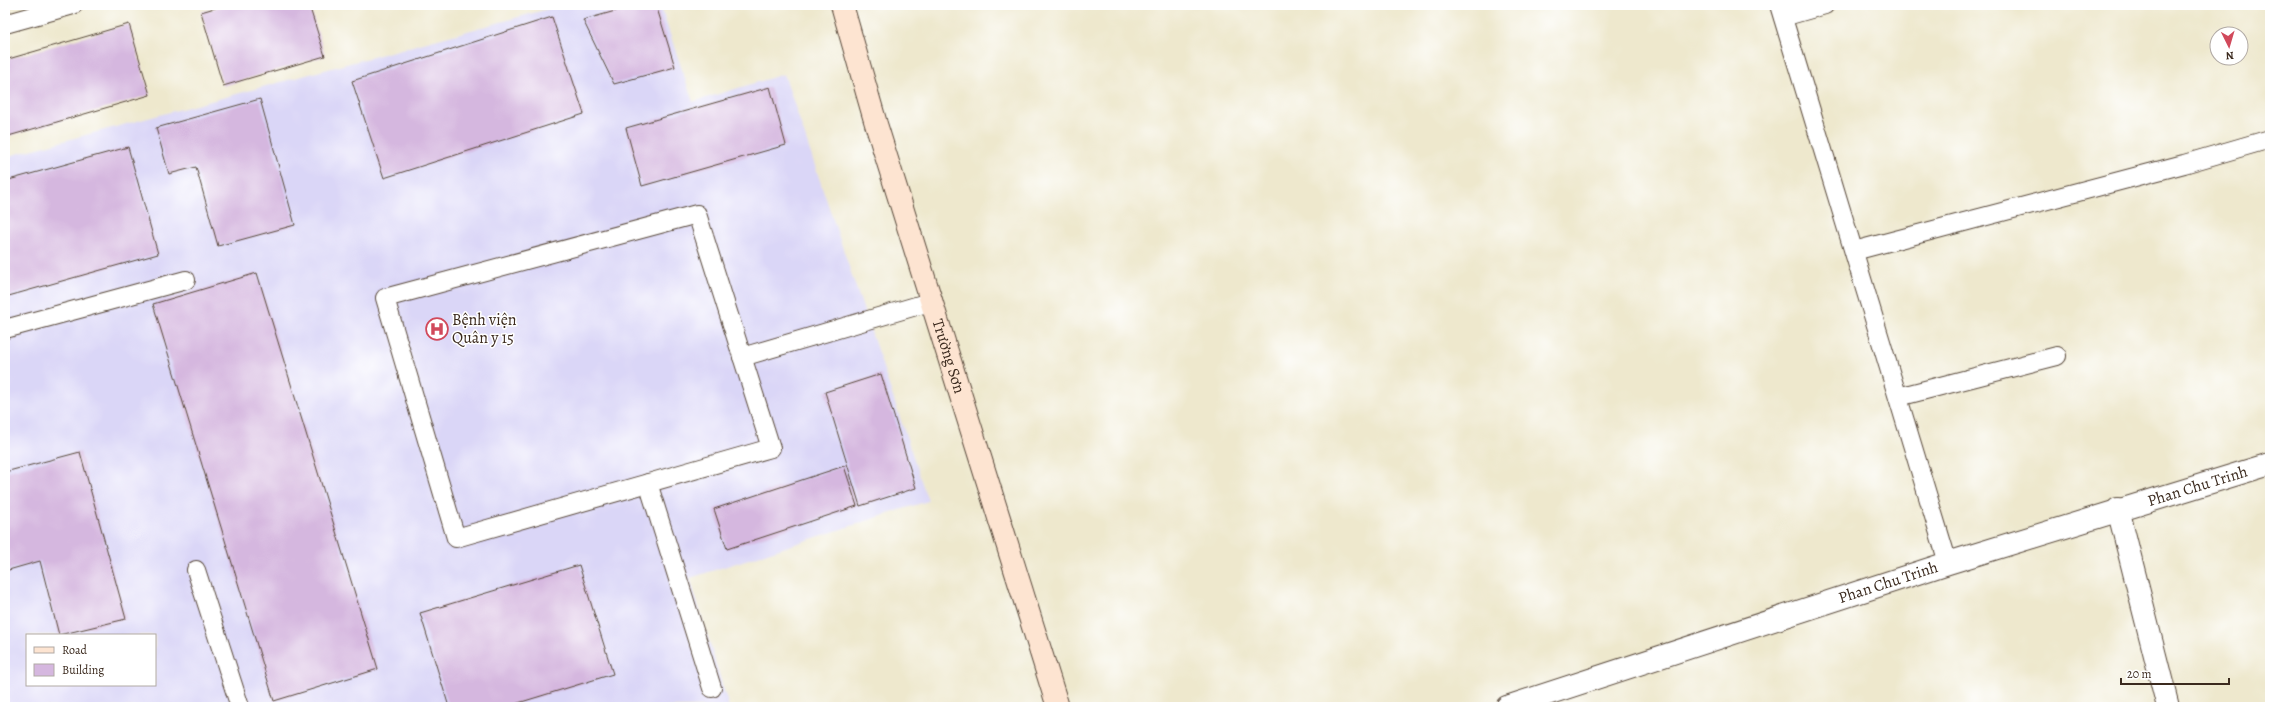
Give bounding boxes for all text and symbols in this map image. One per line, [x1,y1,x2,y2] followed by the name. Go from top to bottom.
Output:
[2209,26,2249,66] north arrow
[2225,48,2234,63] text: N
[452,309,517,349] place label: Bệnh viện Quân y 15
[424,316,450,342] hospital icon: Bệnh viện Quân y 15
[927,316,970,396] street label: Trường Sơn
[2145,460,2251,512] street label: Phan Chu Trinh
[1836,556,1941,609] street label: Phan Chu Trinh
[26,634,156,686] legend
[62,642,88,658] text: Road
[2121,660,2229,686] scale bar
[62,662,104,678] text: Building
[2127,666,2151,682] text: 20 m

